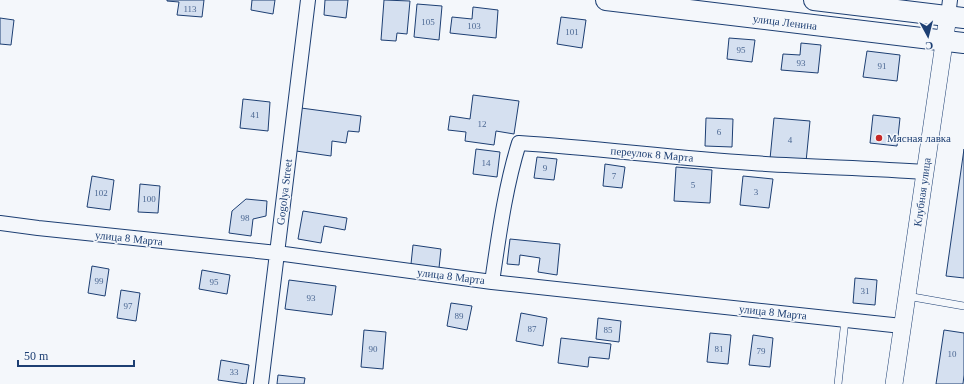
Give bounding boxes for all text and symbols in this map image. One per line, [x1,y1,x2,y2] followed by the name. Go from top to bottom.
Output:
[183,4,197,14] house number: 113
[752,12,818,32] street label: улица Ленина
[908,16,948,56] north arrow
[421,17,435,27] house number: 105
[467,21,481,31] house number: 103
[565,27,579,37] house number: 101
[924,39,934,52] text: С
[737,45,746,55] house number: 95
[797,58,806,68] house number: 93
[878,61,887,71] house number: 91
[251,110,260,120] house number: 41
[478,119,487,129] house number: 12
[717,127,722,137] house number: 6
[887,132,951,144] place label: Мясная лавка
[874,133,884,143] marker: Мясная лавка
[788,135,793,145] house number: 4
[610,144,694,164] street label: переулок 8 Марта
[911,157,933,227] street label: Клубная улица
[274,158,294,226] street label: Gogolya Street
[482,158,491,168] house number: 14
[543,163,548,173] house number: 9
[612,171,617,181] house number: 7
[691,180,696,190] house number: 5
[754,187,759,197] house number: 3
[94,188,108,198] house number: 102
[142,194,156,204] house number: 100
[241,213,250,223] house number: 98
[95,228,164,248] street label: улица 8 Марта
[417,266,486,286] street label: улица 8 Марта
[95,276,104,286] house number: 99
[210,277,219,287] house number: 95
[861,286,870,296] house number: 31
[307,293,316,303] house number: 93
[124,301,133,311] house number: 97
[739,302,808,322] street label: улица 8 Марта
[455,311,464,321] house number: 89
[528,324,537,334] house number: 87
[604,325,613,335] house number: 85
[18,342,134,368] scale bar
[369,344,378,354] house number: 90
[715,344,724,354] house number: 81
[757,346,766,356] house number: 79
[24,349,49,363] text: 50 m
[948,349,957,359] house number: 10
[230,367,239,377] house number: 33

